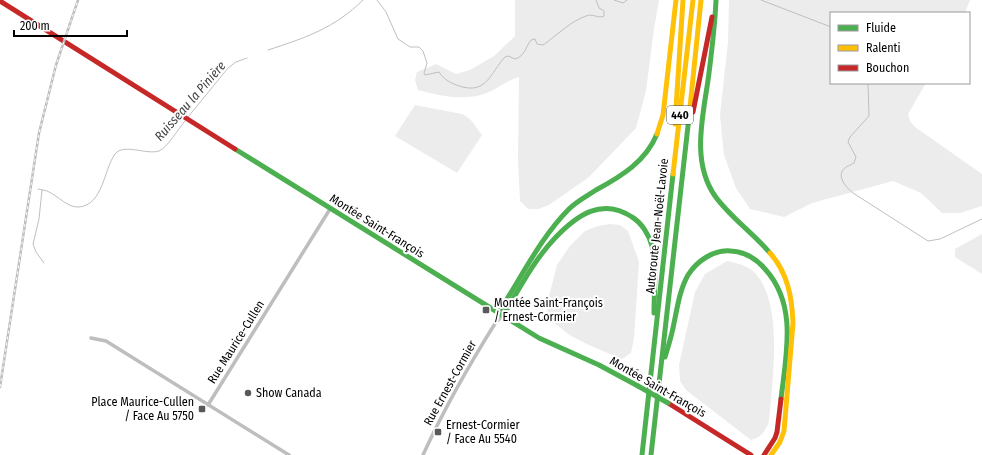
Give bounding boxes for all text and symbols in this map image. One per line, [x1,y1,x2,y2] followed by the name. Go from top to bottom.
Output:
[14,12,127,38] scale bar
[830,12,970,84] legend
[20,19,50,33] text: 200 m
[866,21,896,35] text: Fluide
[866,41,901,55] text: Ralenti
[152,58,228,144] water label: Ruisseau la Pinière
[866,61,909,75] text: Bouchon
[667,106,693,124] road number: 440
[643,158,671,294] street label: Autoroute Jean-Noël-Lavoie
[327,191,427,261] street label: Montée Saint-François
[494,296,603,324] place label: Montée Saint-François / Ernest-Cormier
[205,298,267,386] street label: Rue Maurice-Cullen
[481,305,491,315] marker: Montée Saint-François / Ernest-Cormier
[421,337,480,428] street label: Rue Ernest-Cormier
[607,354,709,420] street label: Montée Saint-François
[256,386,322,400] place label: Show Canada
[243,388,253,398] marker: Show Canada
[91,395,194,423] place label: Place Maurice-Cullen / Face Au 5750
[197,404,207,414] marker: Place Maurice-Cullen / Face Au 5750
[446,418,520,446] place label: Ernest-Cormier / Face Au 5540
[433,427,443,437] marker: Ernest-Cormier / Face Au 5540

